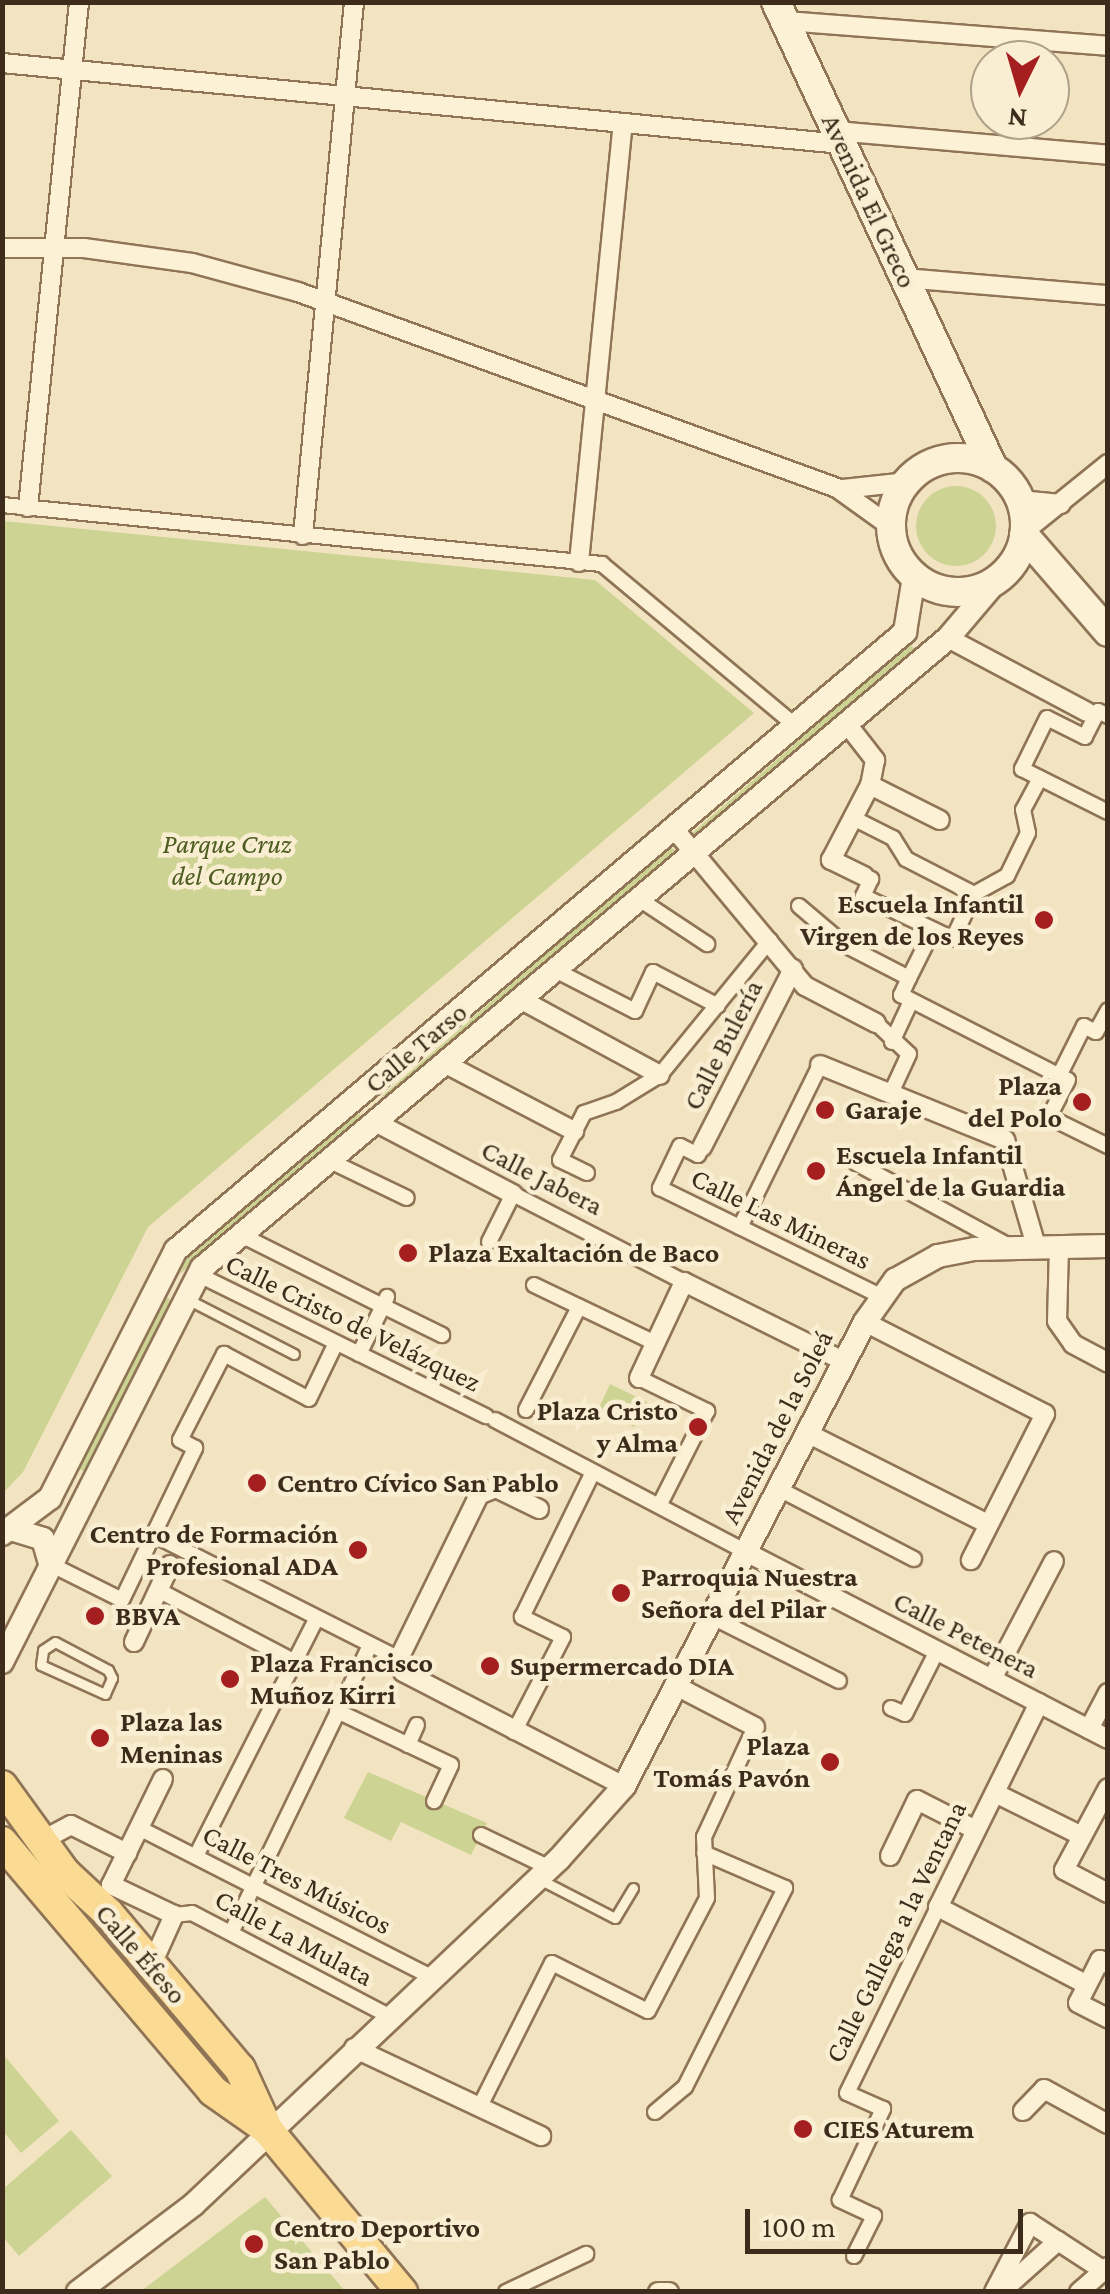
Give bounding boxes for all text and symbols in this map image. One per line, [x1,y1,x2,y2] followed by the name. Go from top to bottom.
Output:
[970,40,1070,140] north arrow
[1007,102,1028,135] text: N
[814,109,924,293] street label: Avenida El Greco
[162,827,292,893] park label: Parque Cruz del Campo
[800,887,1024,953] place label: Escuela Infantil Virgen de los Reyes
[1033,909,1055,931] marker: Escuela Infantil Virgen de los Reyes
[676,974,770,1116] street label: Calle Bulería
[358,995,474,1101] street label: Calle Tarso
[968,1069,1062,1135] place label: Plaza del Polo
[1071,1091,1093,1113] marker: Plaza del Polo
[845,1093,922,1127] place label: Garaje
[814,1099,836,1121] marker: Garaje
[476,1133,608,1223] street label: Calle Jabera
[836,1138,1065,1204] place label: Escuela Infantil Ángel de la Guardia
[805,1160,827,1182] marker: Escuela Infantil Ángel de la Guardia
[686,1161,876,1277] street label: Calle Las Mineras
[428,1236,719,1270] place label: Plaza Exaltación de Baco
[397,1242,419,1264] marker: Plaza Exaltación de Baco
[220,1247,486,1399] street label: Calle Cristo de Velázquez
[714,1324,840,1530] street label: Avenida de la Soleá
[537,1394,678,1460] place label: Plaza Cristo y Alma
[687,1416,709,1438] marker: Plaza Cristo y Alma
[277,1466,559,1500] place label: Centro Cívico San Pablo
[246,1472,268,1494] marker: Centro Cívico San Pablo
[90,1517,338,1583] place label: Centro de Formación Profesional ADA
[347,1539,369,1561] marker: Centro de Formación Profesional ADA
[641,1560,858,1626] place label: Parroquia Nuestra Señora del Pilar
[610,1582,632,1604] marker: Parroquia Nuestra Señora del Pilar
[888,1584,1044,1686] street label: Calle Petenera
[115,1599,180,1633] place label: BBVA
[84,1605,106,1627] marker: BBVA
[250,1646,433,1712] place label: Plaza Francisco Muñoz Kirri
[510,1649,734,1683] place label: Supermercado DIA
[479,1655,501,1677] marker: Supermercado DIA
[219,1668,241,1690] marker: Plaza Francisco Muñoz Kirri
[120,1705,223,1771] place label: Plaza las Meninas
[89,1727,111,1749] marker: Plaza las Meninas
[653,1729,810,1795] place label: Plaza Tomás Pavón
[819,1751,841,1773] marker: Plaza Tomás Pavón
[818,1796,974,2068] street label: Calle Gallega a la Ventana
[197,1818,397,1942] street label: Calle Tres Músicos
[209,1882,379,1994] street label: Calle La Mulata
[88,1897,194,2011] street label: Calle Éfeso
[823,2112,974,2146] place label: CIES Aturem
[792,2118,814,2140] marker: CIES Aturem
[750,2189,1028,2251] scale bar
[762,2210,836,2243] text: 100 m
[274,2211,480,2277] place label: Centro Deportivo San Pablo
[243,2233,265,2255] marker: Centro Deportivo San Pablo

